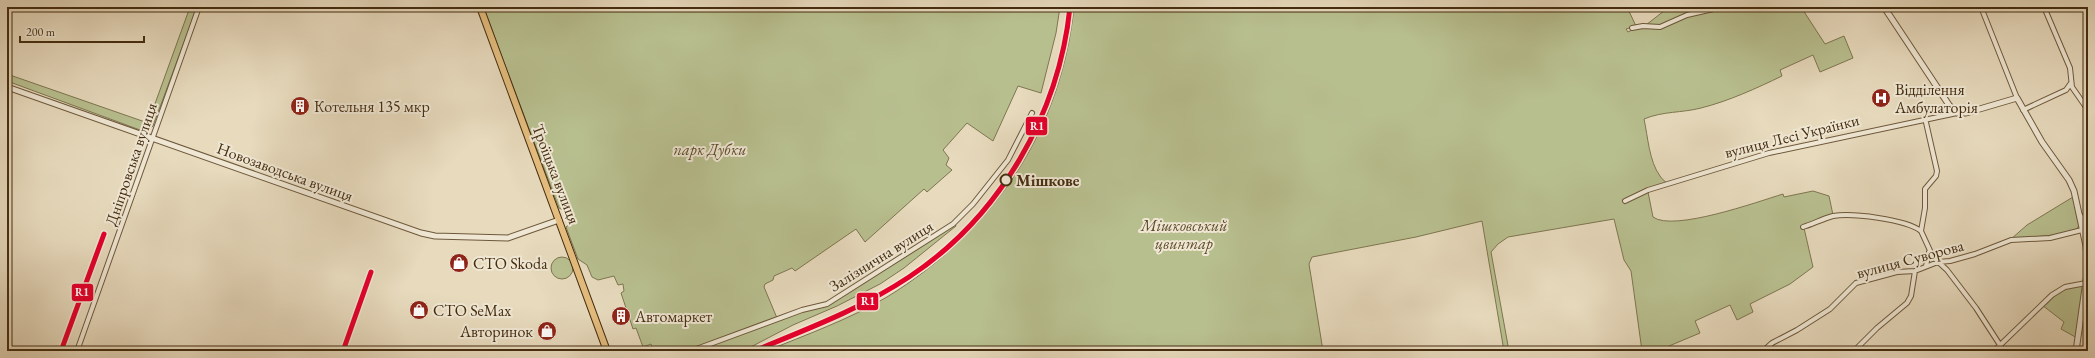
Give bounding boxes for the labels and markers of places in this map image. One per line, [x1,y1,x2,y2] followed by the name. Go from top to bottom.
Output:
[1894,79,1978,118] place label: Відділення Амбулаторія
[1870,87,1892,109] hospital icon: Відділення Амбулаторія
[289,95,311,117] building icon: Котельня 135 мкр
[314,96,430,117] place label: Котельня 135 мкр
[1016,170,1080,191] place label: Мішкове
[999,173,1013,187] marker: Мішкове
[448,252,470,274] shop icon: СТО Skoda
[473,253,548,274] place label: СТО Skoda
[408,299,430,321] shop icon: СТО SeMax
[433,300,511,321] place label: СТО SeMax
[610,305,632,327] building icon: Автомаркет
[634,306,712,327] place label: Автомаркет
[536,320,558,342] shop icon: Авторинок
[459,321,533,342] place label: Авторинок

